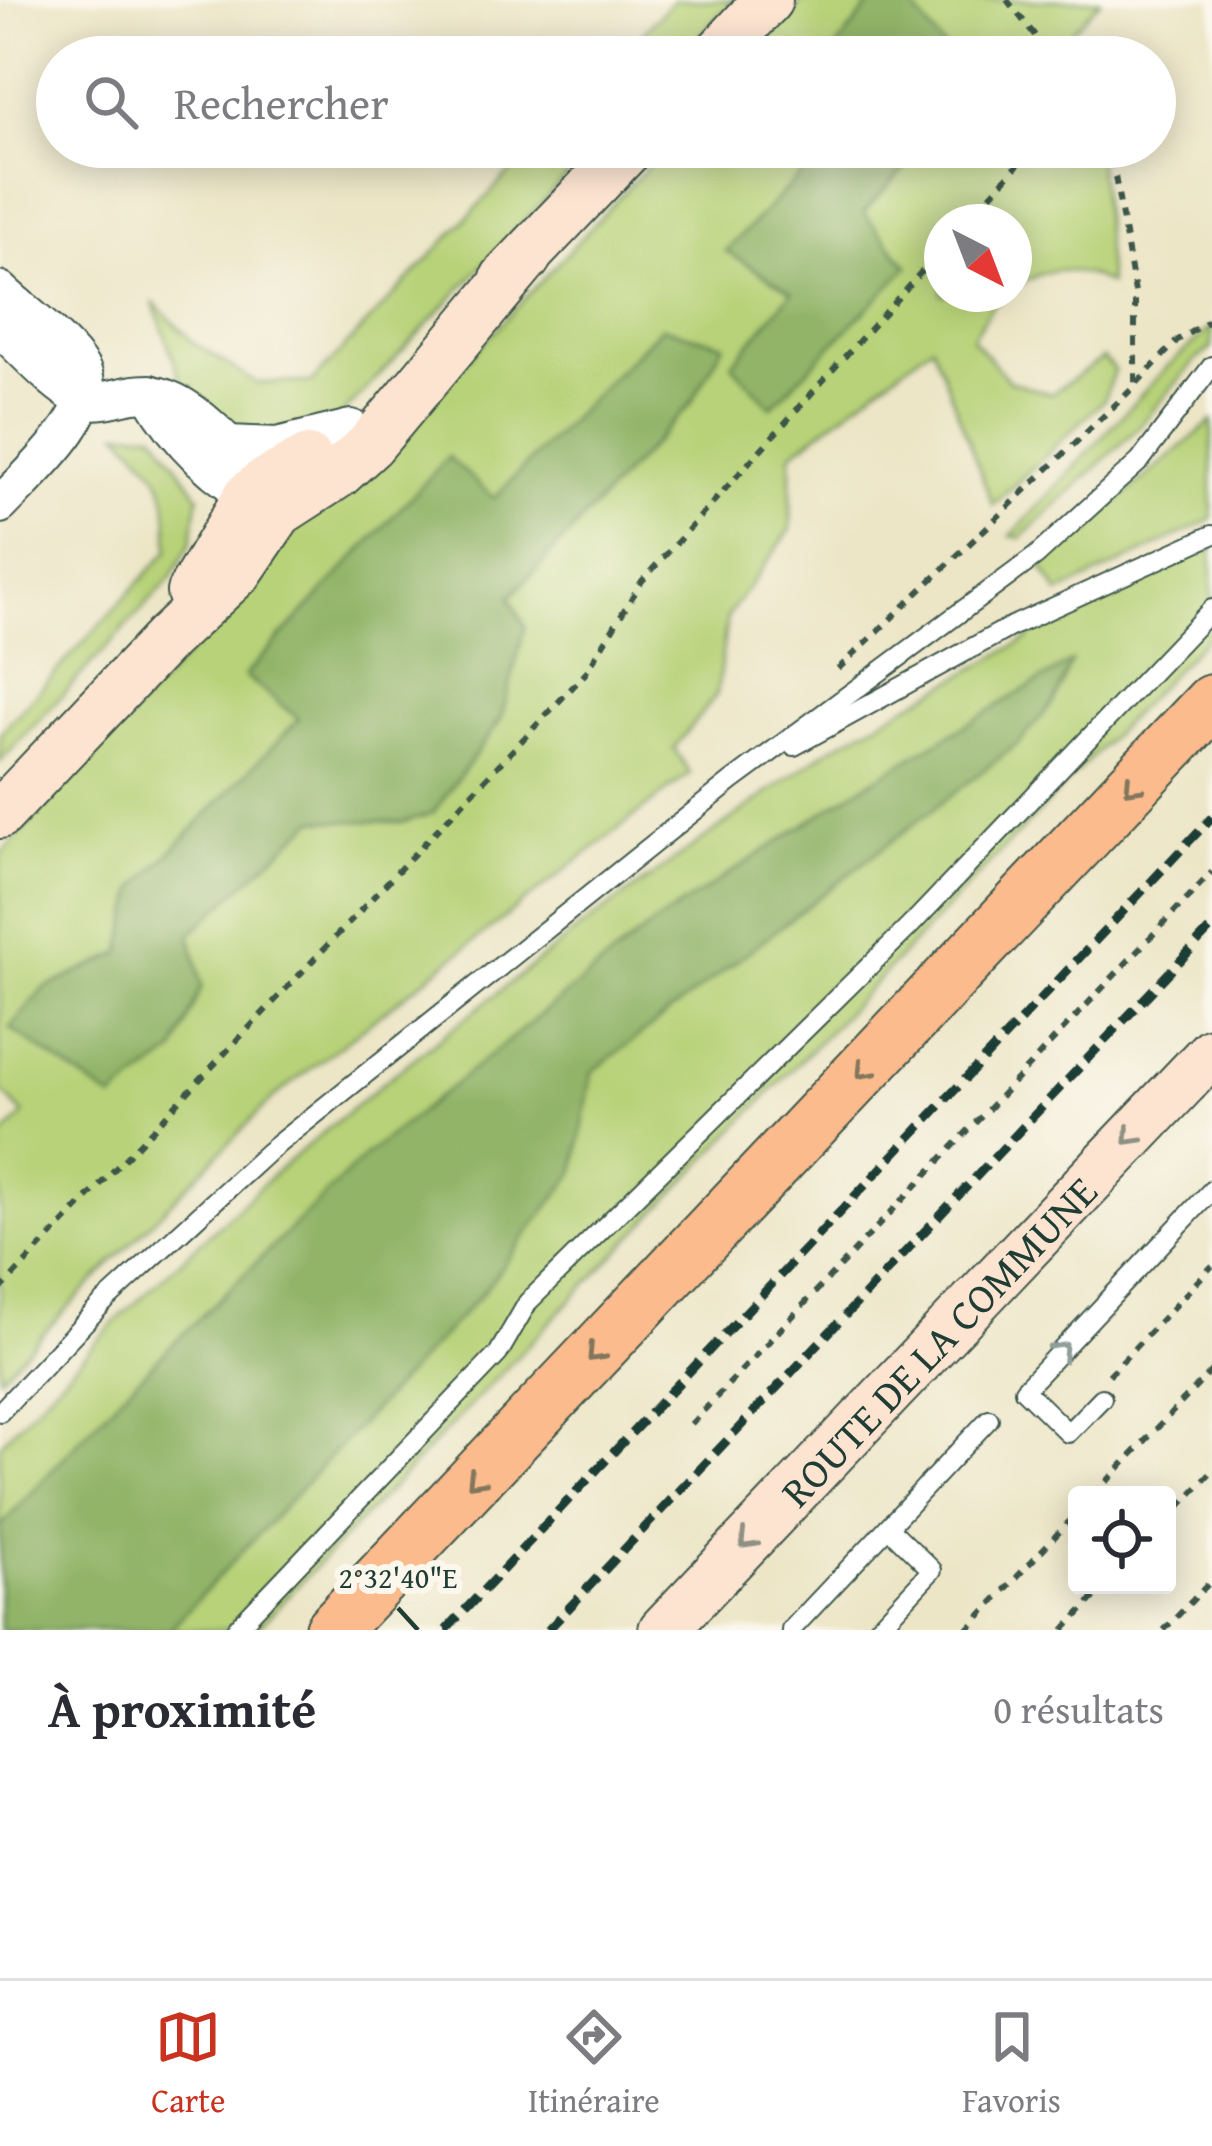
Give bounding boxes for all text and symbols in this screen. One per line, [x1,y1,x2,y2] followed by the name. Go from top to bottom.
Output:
[36,36,1176,168] search box
[78,69,144,135] icon: search
[174,70,389,135] text: Rechercher
[924,204,1032,312] north arrow
[1124,774,1146,795] one-way arrow
[856,1057,878,1078] one-way arrow
[1124,1123,1146,1145] one-way arrow
[765,1162,1110,1520] street label: ROUTE DE LA COMMUNE
[588,1340,610,1361] one-way arrow
[1047,1342,1069,1364] one-way arrow
[468,1466,490,1488] one-way arrow
[1068,1486,1176,1594] map controls
[1068,1486,1176,1594] button: locate
[739,1527,761,1549] one-way arrow
[338,1555,458,1599] text: 2°32'40"E
[48,1671,316,1746] text: À proximité
[993,1680,1164,1737] text: 0 résultats
[151,2004,226,2124] tab: Carte
[528,2004,660,2124] tab: Itinéraire
[962,2004,1061,2124] tab: Favoris

